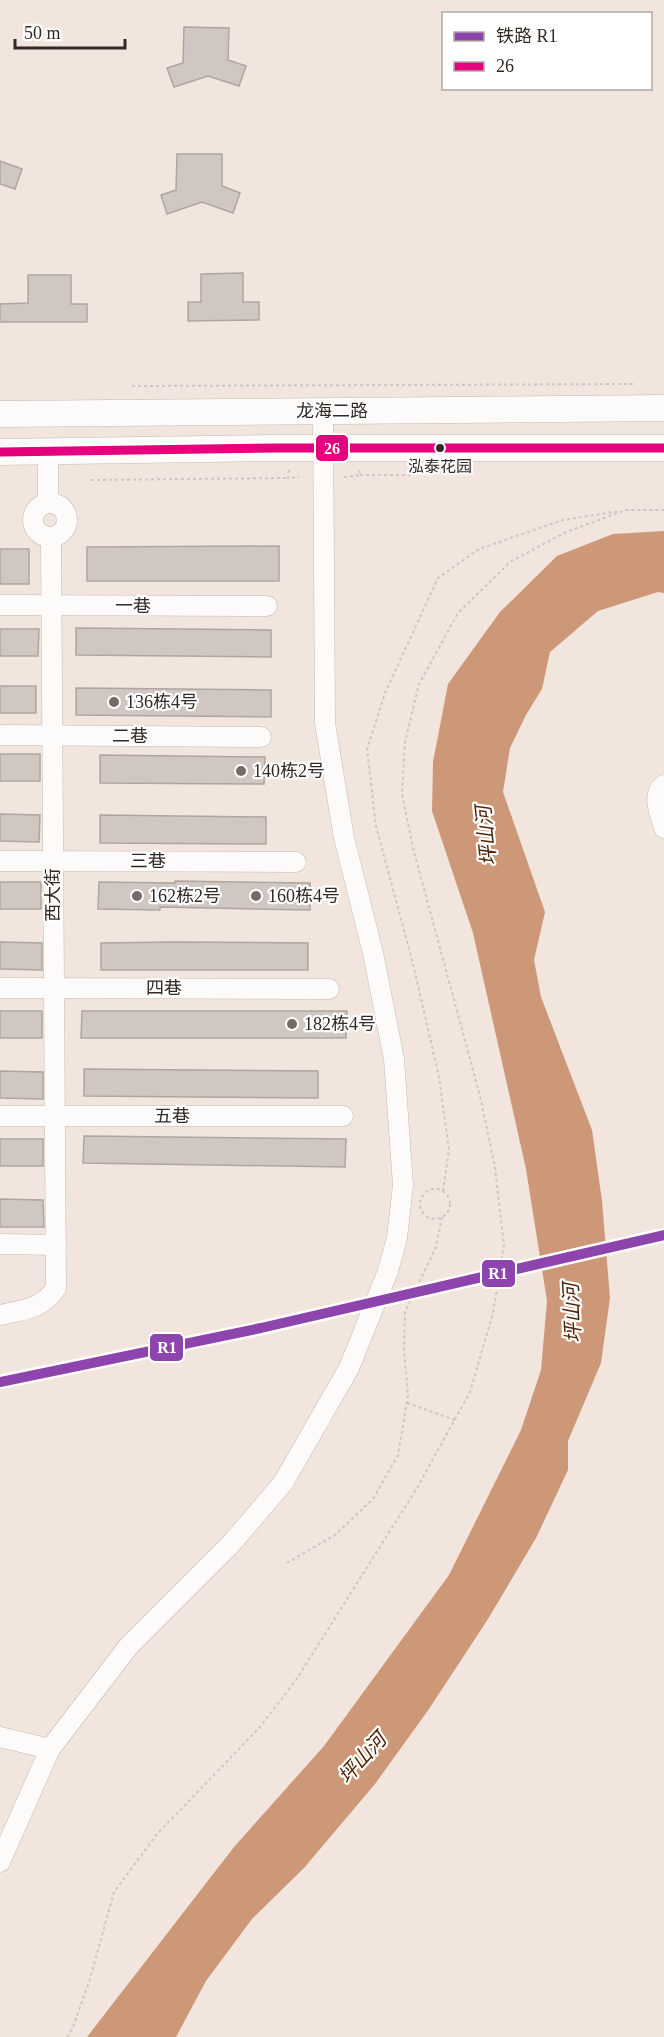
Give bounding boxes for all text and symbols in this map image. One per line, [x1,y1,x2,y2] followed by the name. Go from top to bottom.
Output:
[15,12,124,50] scale bar
[442,12,652,90] legend
[24,23,61,43] text: 50 m
[496,26,558,46] text: 铁路 R1
[496,56,514,76] text: 26
[296,401,368,421] street label: 龙海二路
[315,434,349,462] line badge: 26
[324,440,340,457] text: 26
[434,442,446,454] marker: 泓泰花园
[408,458,472,475] place label: 泓泰花园
[115,596,151,616] street label: 一巷
[126,692,198,712] place label: 136栋4号
[107,695,121,709] marker: 136栋4号
[112,726,148,746] street label: 二巷
[253,761,325,781] place label: 140栋2号
[234,764,248,778] marker: 140栋2号
[472,801,500,867] water label: 坪山河
[130,851,166,871] street label: 三巷
[43,868,63,922] street label: 西大街
[149,886,221,906] place label: 162栋2号
[268,886,340,906] place label: 160栋4号
[130,889,144,903] marker: 162栋2号
[249,889,263,903] marker: 160栋4号
[146,978,182,998] street label: 四巷
[304,1014,376,1034] place label: 182栋4号
[285,1017,299,1031] marker: 182栋4号
[154,1106,190,1126] street label: 五巷
[481,1259,516,1288] line badge: R1
[488,1265,508,1282] text: R1
[559,1278,585,1344] water label: 坪山河
[149,1333,184,1362] line badge: R1
[157,1339,177,1356] text: R1
[334,1725,393,1788] water label: 坪山河

